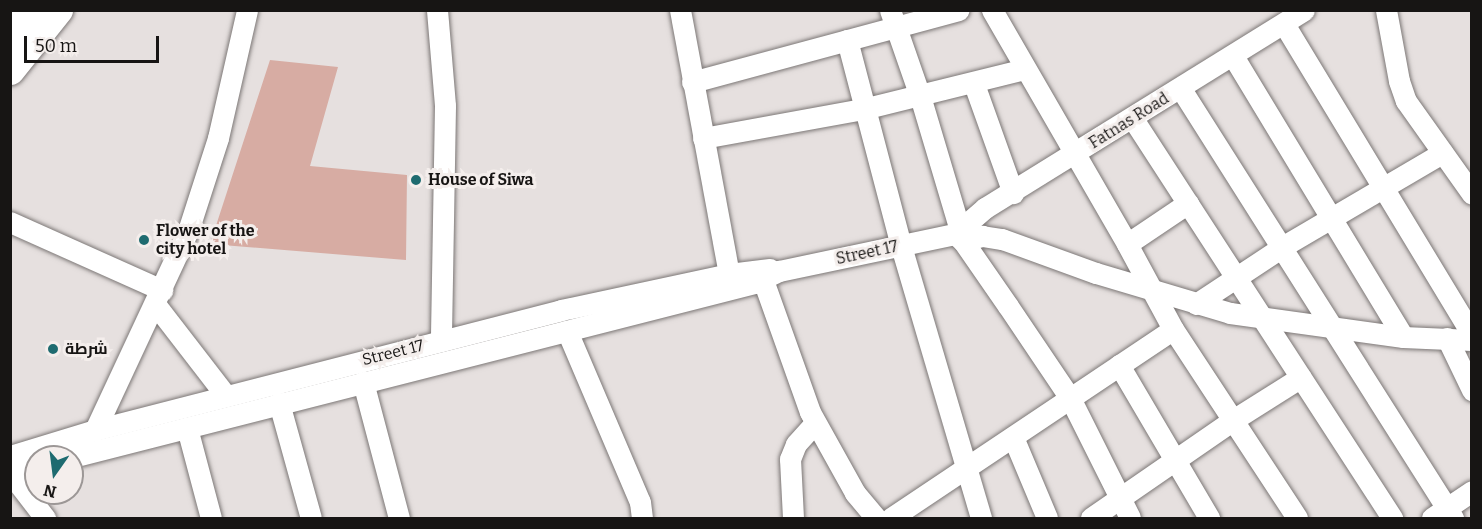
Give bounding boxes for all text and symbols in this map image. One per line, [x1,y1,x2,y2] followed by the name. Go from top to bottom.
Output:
[27,24,162,62] scale bar
[35,35,77,57] text: 50 m
[1086,89,1172,153] street label: Fatnas Road
[428,170,533,190] place label: House of Siwa
[409,173,423,187] marker: House of Siwa
[156,221,255,259] place label: Flower of the city hotel
[137,233,151,247] marker: Flower of the city hotel
[834,237,900,269] street label: Street 17
[360,336,426,370] street label: Street 17
[65,339,108,359] place label: شرطة
[46,342,60,356] marker: شرطة
[24,445,84,505] north arrow
[42,480,58,502] text: N

